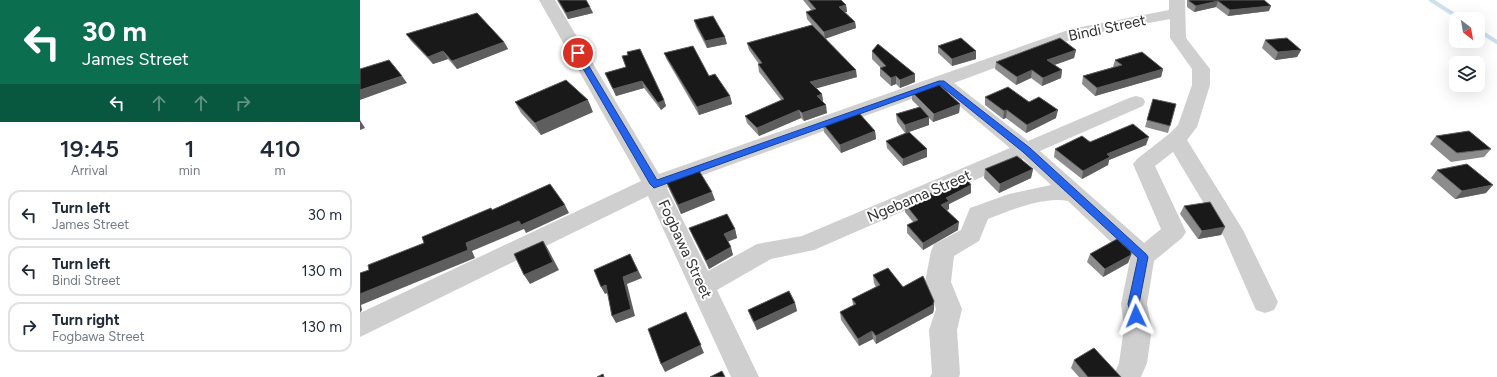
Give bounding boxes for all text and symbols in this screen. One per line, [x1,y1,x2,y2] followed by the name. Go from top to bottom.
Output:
[1066,11,1148,45] street label: Bindi Street
[1449,12,1485,48] north arrow
[1449,12,1485,92] map controls
[82,14,147,48] text: 30 m
[16,16,68,68] icon: left
[561,36,595,70] pin
[567,42,589,64] icon: arrive
[82,48,189,70] text: James Street
[1449,56,1485,92] button: layers
[106,92,128,114] icon: left
[148,92,170,114] icon: ahead
[190,92,212,114] icon: ahead
[232,92,254,114] icon: right
[60,134,119,163] text: 19:45
[184,134,195,163] text: 1
[260,134,300,163] text: 410
[71,163,108,178] text: Arrival
[179,163,200,178] text: min
[275,163,286,178] text: m
[864,166,974,226] street label: Ngebama Street
[654,197,716,302] street label: Fogbawa Street
[52,199,110,217] text: Turn left
[18,204,40,226] icon: left
[308,206,342,224] text: 30 m
[52,217,129,232] text: James Street
[52,255,110,273] text: Turn left
[18,260,40,282] icon: left
[302,262,342,280] text: 130 m
[52,273,120,288] text: Bindi Street
[1115,295,1157,337] position arrow
[52,311,120,329] text: Turn right
[18,316,40,338] icon: right
[302,318,342,336] text: 130 m
[52,329,145,344] text: Fogbawa Street

